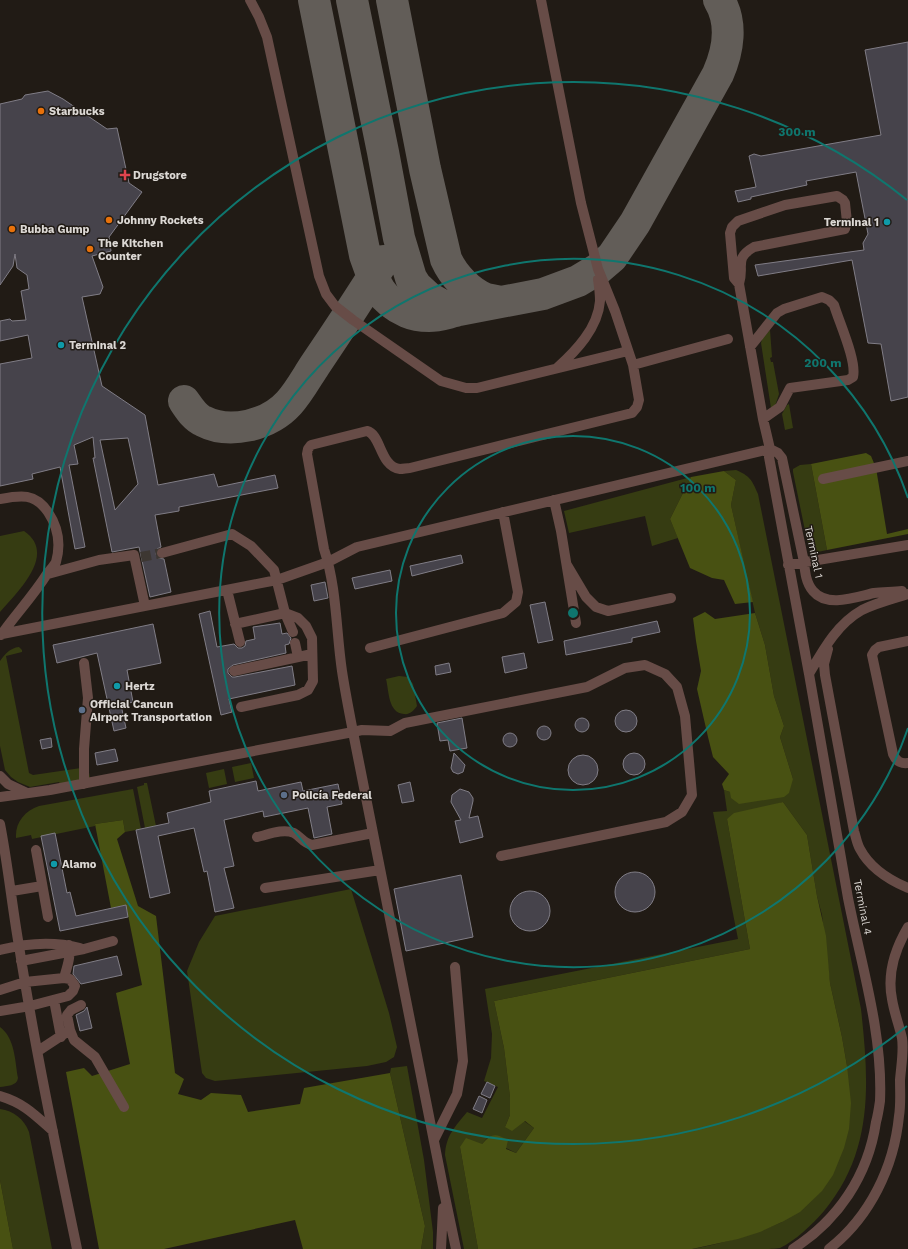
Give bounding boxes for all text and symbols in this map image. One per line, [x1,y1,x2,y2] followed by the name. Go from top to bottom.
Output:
[49,105,105,118] place label: Starbucks
[36,106,46,116] marker: Starbucks
[778,125,816,139] text: 300 m
[133,169,187,182] place label: Drugstore
[120,170,130,180] marker: Drugstore
[117,214,204,227] place label: Johnny Rockets
[104,215,114,225] marker: Johnny Rockets
[824,216,879,229] place label: Terminal 1
[882,217,892,227] marker: Terminal 1
[20,223,90,236] place label: Bubba Gump
[7,224,17,234] marker: Bubba Gump
[98,237,163,263] place label: The Kitchen Counter
[85,244,95,254] marker: The Kitchen Counter
[69,339,127,352] place label: Terminal 2
[56,340,66,350] marker: Terminal 2
[804,356,842,370] text: 200 m
[680,481,716,495] text: 100 m
[802,525,825,580] street label: Terminal 1
[566,606,580,620] centre of rings
[125,680,155,693] place label: Hertz
[112,681,122,691] marker: Hertz
[90,698,212,724] place label: Official Cancun Airport Transportation
[77,705,87,715] marker: Official Cancun Airport Transportation
[292,789,372,802] place label: Policía Federal
[279,790,289,800] marker: Policía Federal
[62,858,97,871] place label: Alamo
[49,859,59,869] marker: Alamo
[851,878,874,936] street label: Terminal 4

